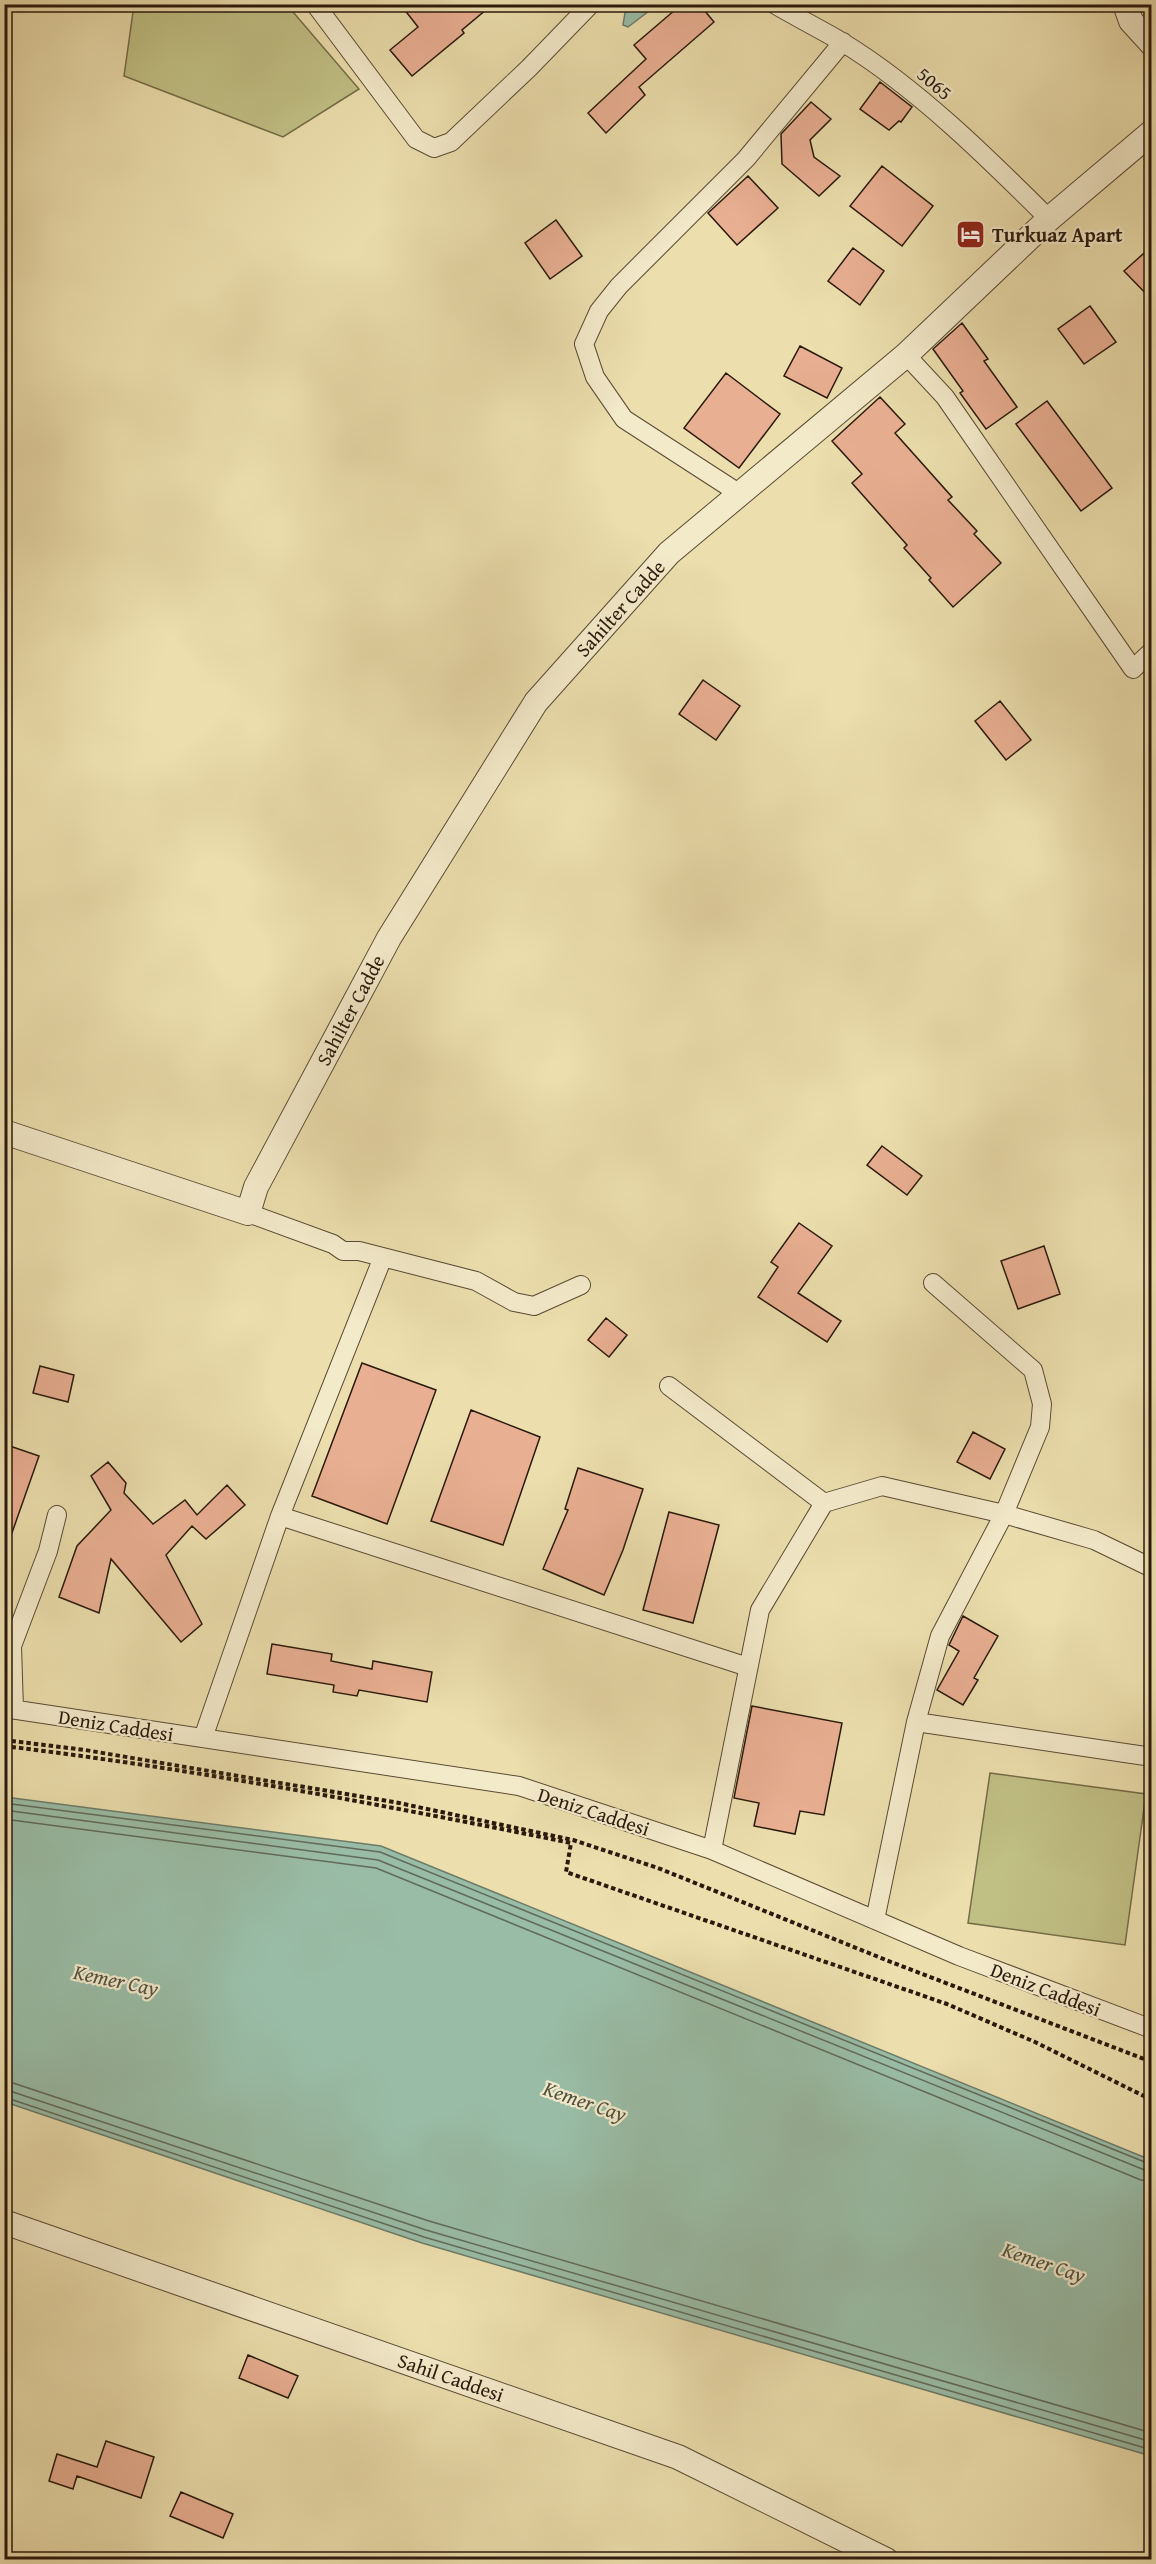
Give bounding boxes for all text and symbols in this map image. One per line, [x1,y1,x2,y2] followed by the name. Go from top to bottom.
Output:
[911,60,959,106] street label: 5065
[955,218,987,250] hotel icon: Turkuaz Apart
[992,220,1123,249] place label: Turkuaz Apart
[568,553,672,663] street label: Sahilter Cadde
[309,949,391,1071] street label: Sahilter Cadde
[56,1702,176,1748] street label: Deniz Caddesi
[534,1779,654,1843] street label: Deniz Caddesi
[987,1955,1106,2023] street label: Deniz Caddesi
[70,1956,161,2004] water label: Kemer Cay
[538,2072,631,2130] water label: Kemer Cay
[997,2233,1090,2291] water label: Kemer Cay
[394,2345,508,2409] street label: Sahil Caddesi

